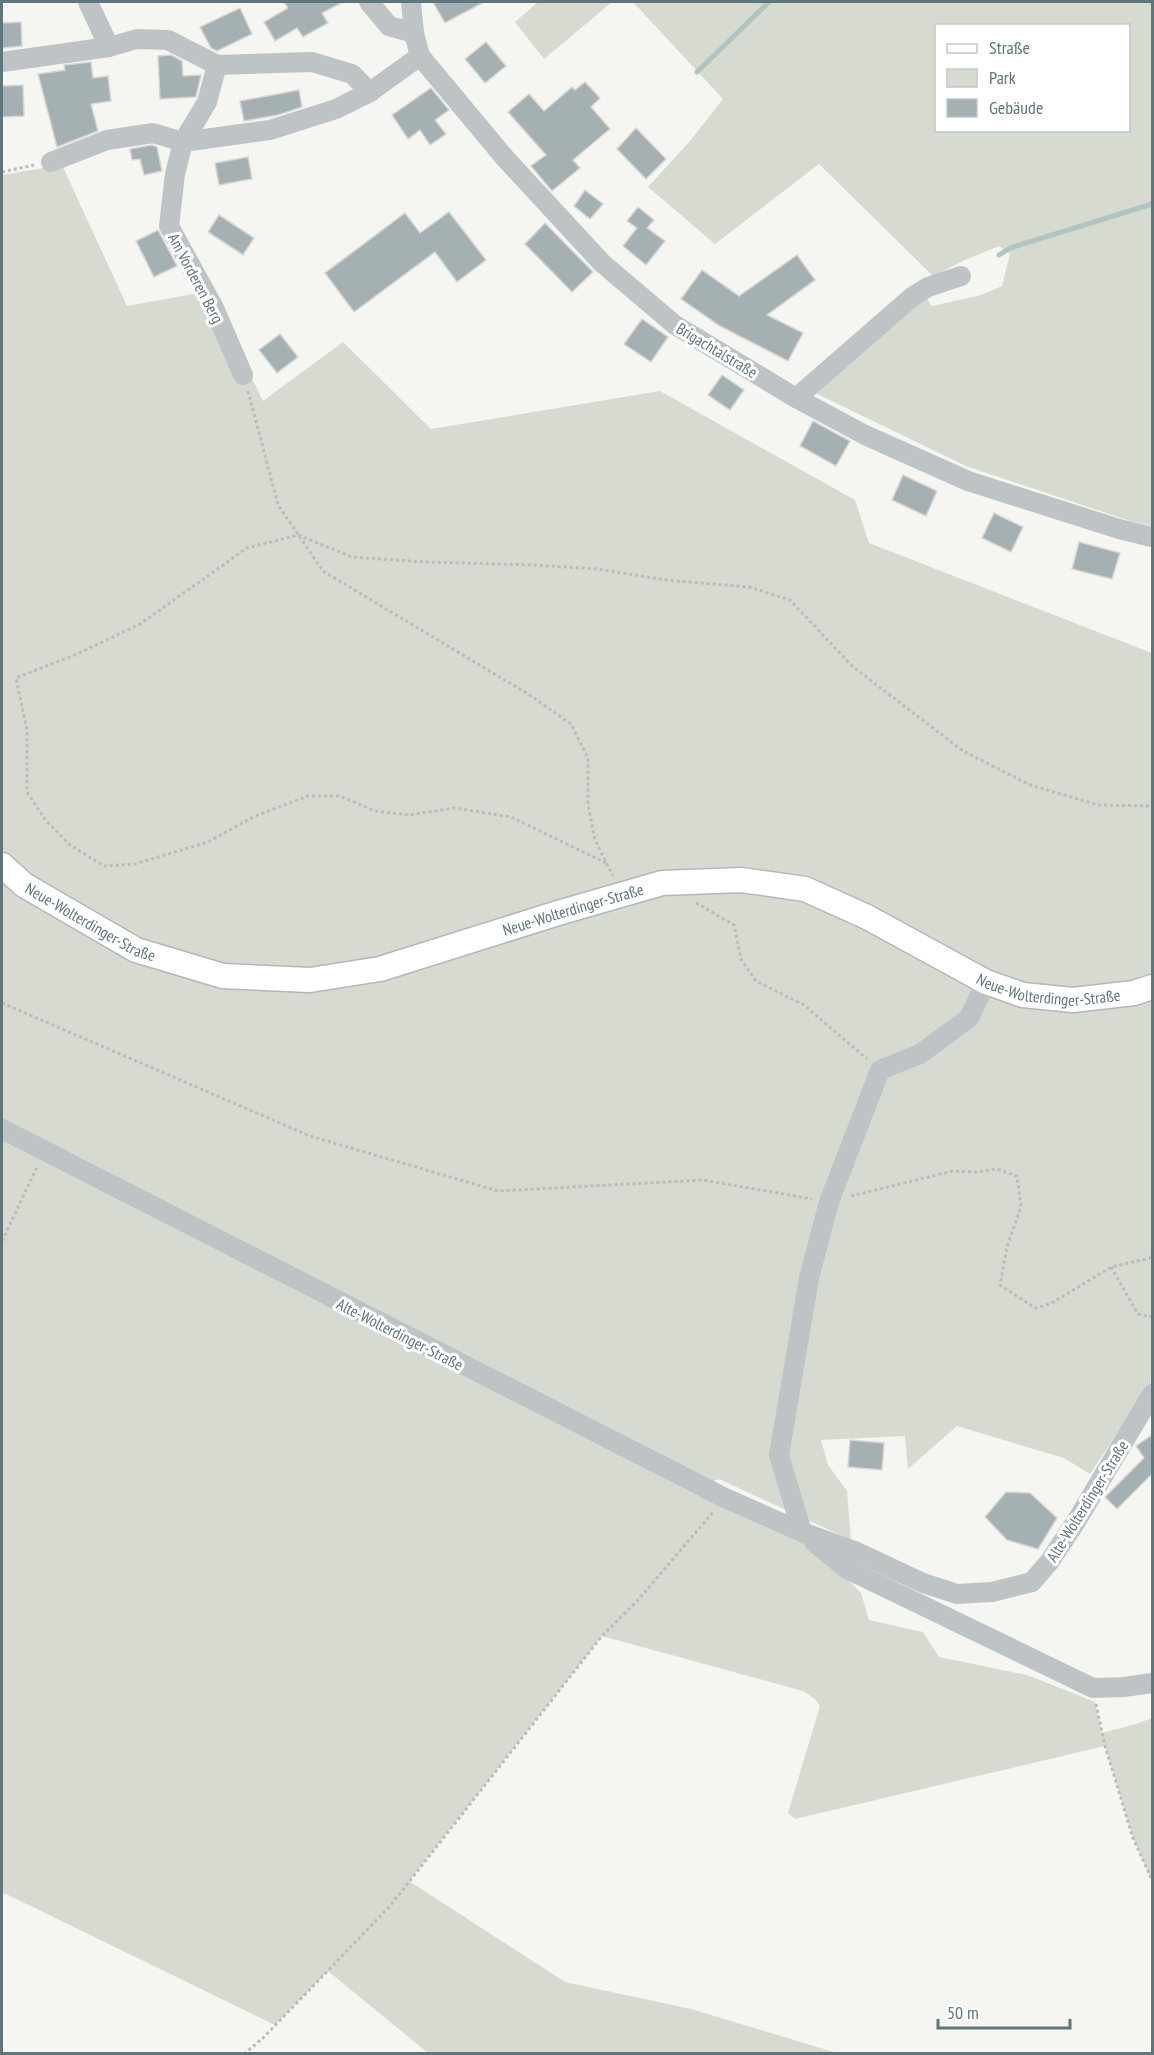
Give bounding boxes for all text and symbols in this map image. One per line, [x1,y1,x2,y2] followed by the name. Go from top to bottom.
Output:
[935,24,1130,132] legend
[989,36,1030,59] text: Straße
[989,66,1016,89] text: Park
[989,96,1043,119] text: Gebäude
[164,229,228,327] street label: Am Vorderen Berg
[673,318,761,382] street label: Brigachtalstraße
[22,878,158,965] street label: Neue-Wolterdinger-Straße
[500,879,646,940] street label: Neue-Wolterdinger-Straße
[973,969,1121,1010] street label: Neue-Wolterdinger-Straße
[333,1293,467,1375] street label: Alte-Wolterdinger-Straße
[1042,1437,1132,1565] street label: Alte-Wolterdinger-Straße
[938,1992,1070,2030] scale bar
[947,2001,979,2024] text: 50 m

